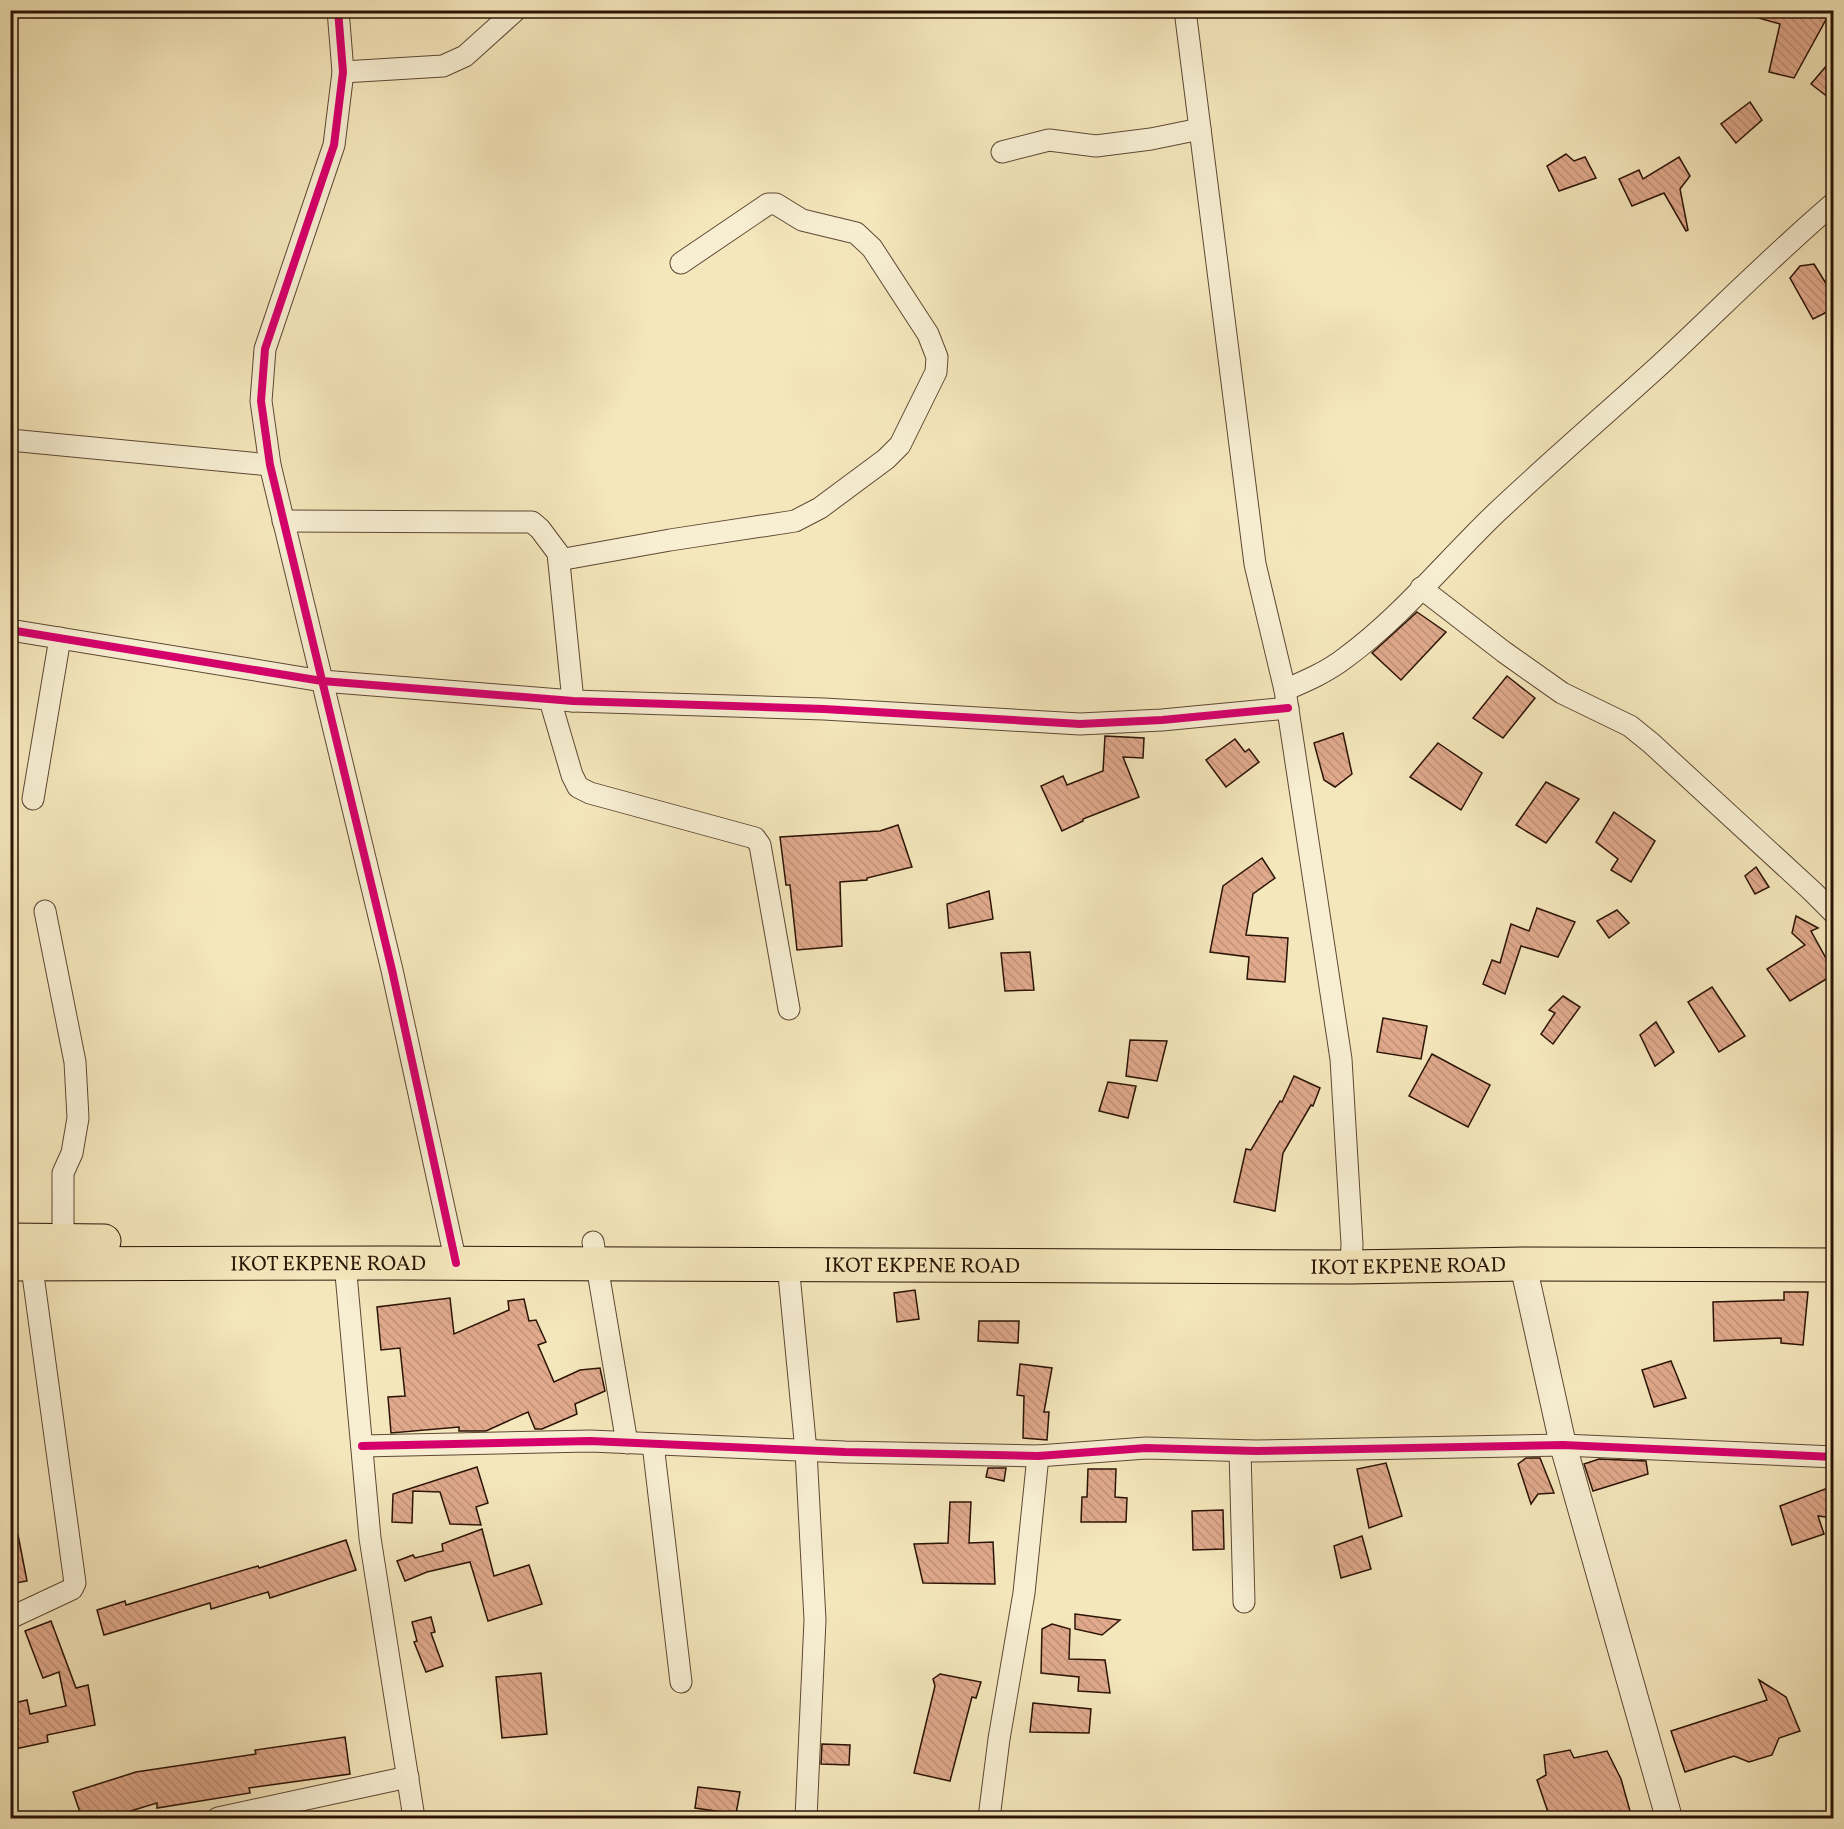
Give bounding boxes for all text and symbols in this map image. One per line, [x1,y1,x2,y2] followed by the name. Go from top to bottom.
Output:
[230,1250,426,1279] street label: IKOT EKPENE ROAD
[1310,1251,1506,1283] street label: IKOT EKPENE ROAD
[824,1252,1020,1282] street label: IKOT EKPENE ROAD

